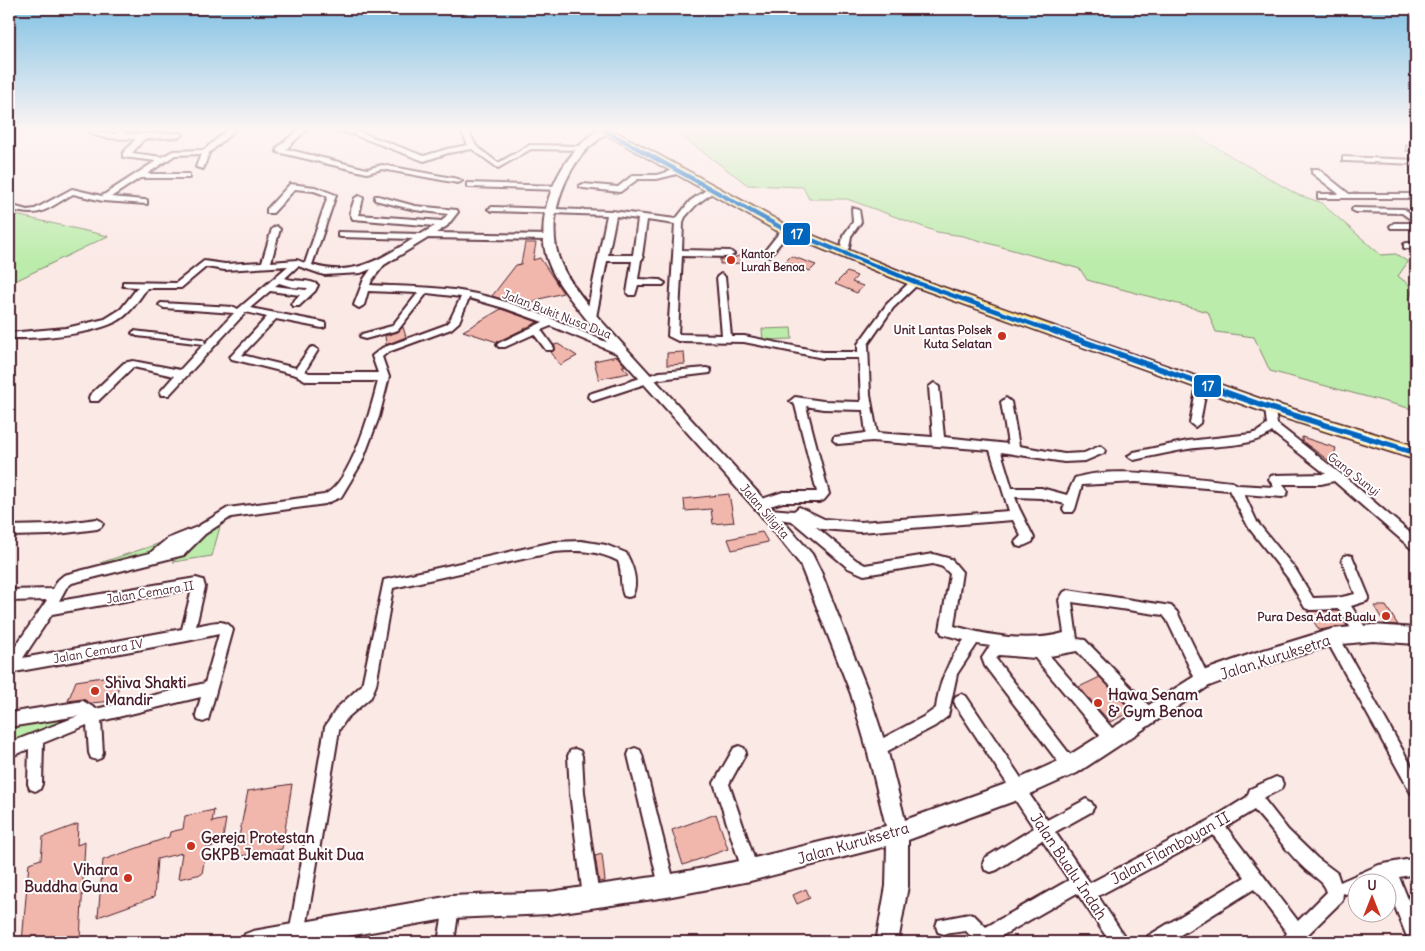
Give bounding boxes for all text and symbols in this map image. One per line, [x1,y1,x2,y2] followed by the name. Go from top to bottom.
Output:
[782,222,811,246] line badge: 17
[791,225,803,243] text: 17
[741,247,806,274] place label: Kantor Lurah Benoa
[725,254,737,266] marker: Kantor Lurah Benoa
[500,286,614,342] street label: Jalan Bukit Nusa Dua
[894,322,992,351] place label: Unit Lantas Polsek Kuta Selatan
[996,330,1008,342] marker: Unit Lantas Polsek Kuta Selatan
[1193,374,1222,398] line badge: 17
[1202,377,1214,395] text: 17
[1325,449,1383,499] street label: Gang Sunyi
[737,481,793,541] street label: Jalan Siligita
[105,578,195,606] street label: Jalan Cemara II
[1257,609,1376,624] place label: Pura Desa Adat Bualu
[1380,610,1392,622] marker: Pura Desa Adat Bualu
[1217,630,1333,684] street label: Jalan Kuruksetra
[52,636,145,666] street label: Jalan Cemara IV
[105,673,186,709] place label: Shiva Shakti Mandir
[89,685,101,697] marker: Shiva Shakti Mandir
[1108,685,1203,722] place label: Hawa Senam & Gym Benoa
[1092,697,1104,709] marker: Hawa Senam & Gym Benoa
[1107,807,1233,889] street label: Jalan Flamboyan II
[1026,809,1112,923] street label: Jalan Bualu Indah
[795,818,911,868] street label: Jalan Kuruksetra
[201,828,365,864] place label: Gereja Protestan GKPB Jemaat Bukit Dua
[185,840,197,852] marker: Gereja Protestan GKPB Jemaat Bukit Dua
[24,860,118,896] place label: Vihara Buddha Guna
[122,872,134,884] marker: Vihara Buddha Guna
[1348,874,1398,924] north arrow
[1367,876,1377,894] text: U

